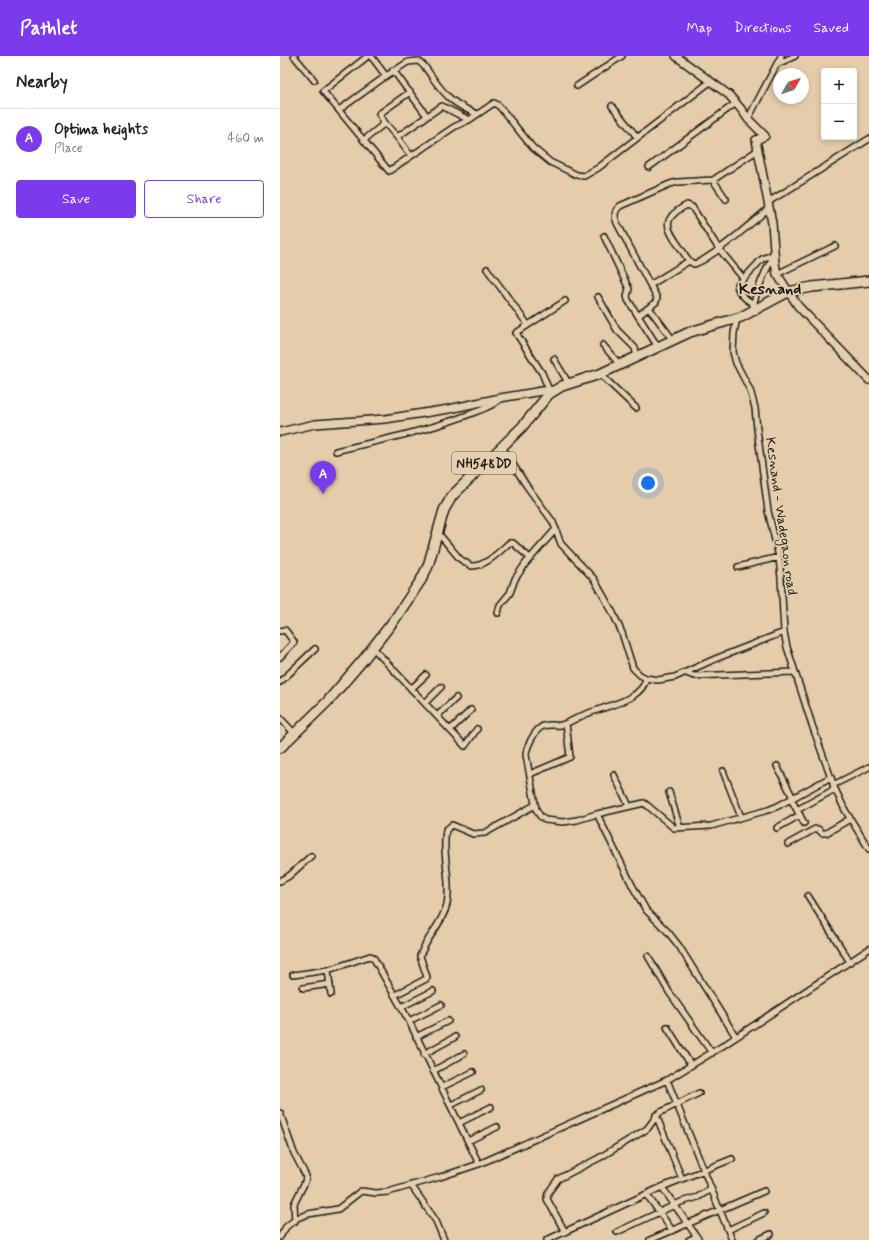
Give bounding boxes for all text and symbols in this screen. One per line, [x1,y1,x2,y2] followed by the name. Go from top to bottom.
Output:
[20,16,77,41] text: Pathlet
[686,19,712,37] text: Map
[734,19,792,37] text: Directions
[814,19,849,37] text: Saved
[773,68,809,104] north arrow
[821,68,857,140] map controls
[821,68,857,104] button: +
[16,71,68,93] text: Nearby
[821,104,857,140] button: −
[54,120,148,140] text: Optima heights
[25,130,33,147] text: A
[228,130,264,147] text: 460 m
[54,140,83,157] text: Place
[16,180,136,218] button: Save
[144,180,264,218] button: Share
[739,279,801,300] district label: Kesnand
[760,436,801,596] street label: Kesnand - Wadegaon road
[452,452,516,474] road number: NH548DD
[310,461,336,494] pin: A
[638,473,658,493] your location

